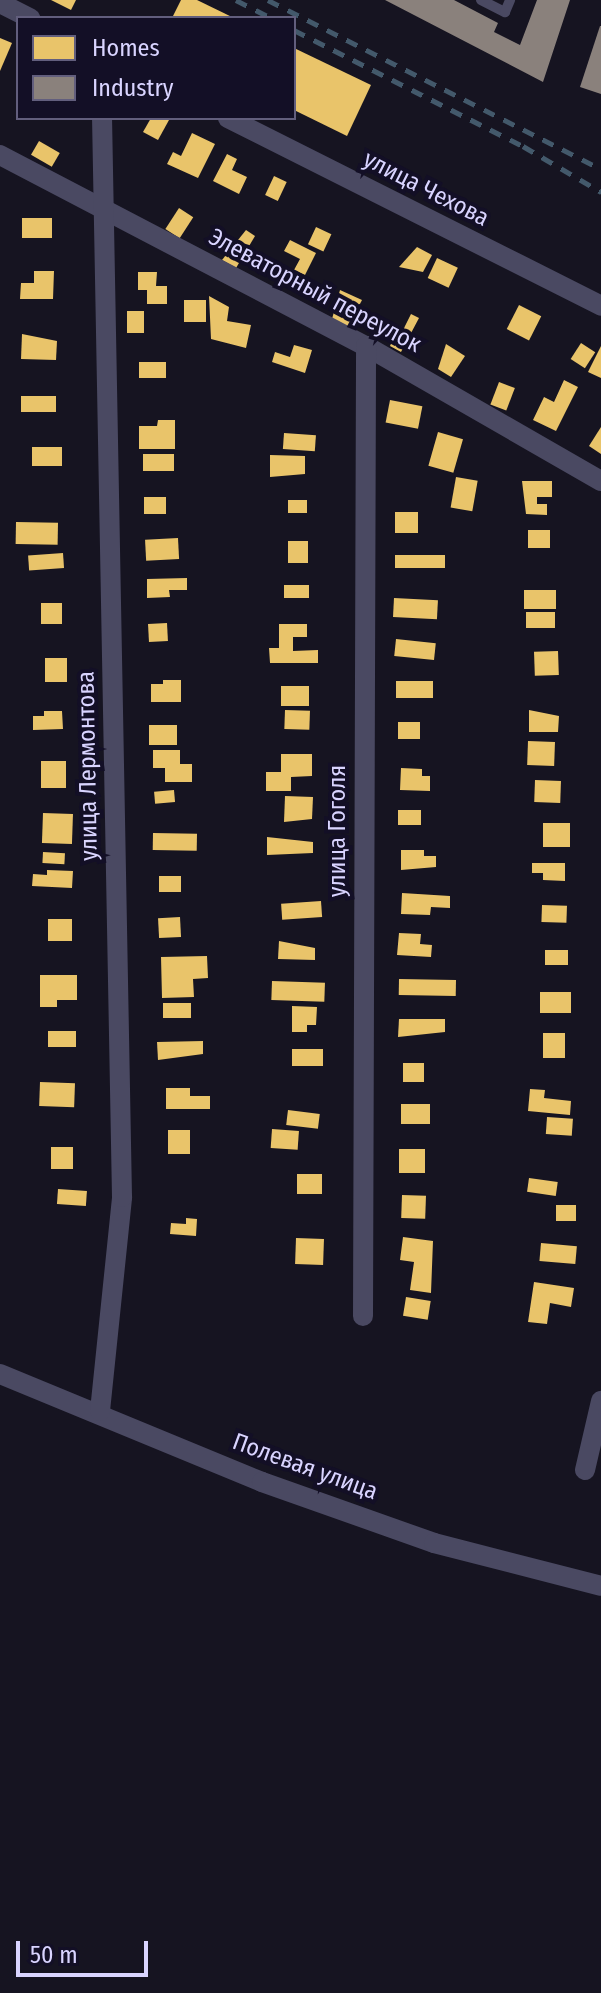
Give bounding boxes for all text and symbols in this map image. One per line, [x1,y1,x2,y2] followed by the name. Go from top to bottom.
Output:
[16,16,296,120] legend
[92,34,160,62] text: Homes
[92,74,174,102] text: Industry
[358,145,494,233] street label: улица Чехова
[204,223,426,359] street label: Элеваторный переулок
[72,671,104,861] street label: улица Лермонтова
[324,765,352,897] street label: улица Гоголя
[229,1427,381,1507] street label: Полевая улица
[20,1925,152,1975] scale bar
[30,1941,78,1969] text: 50 m

